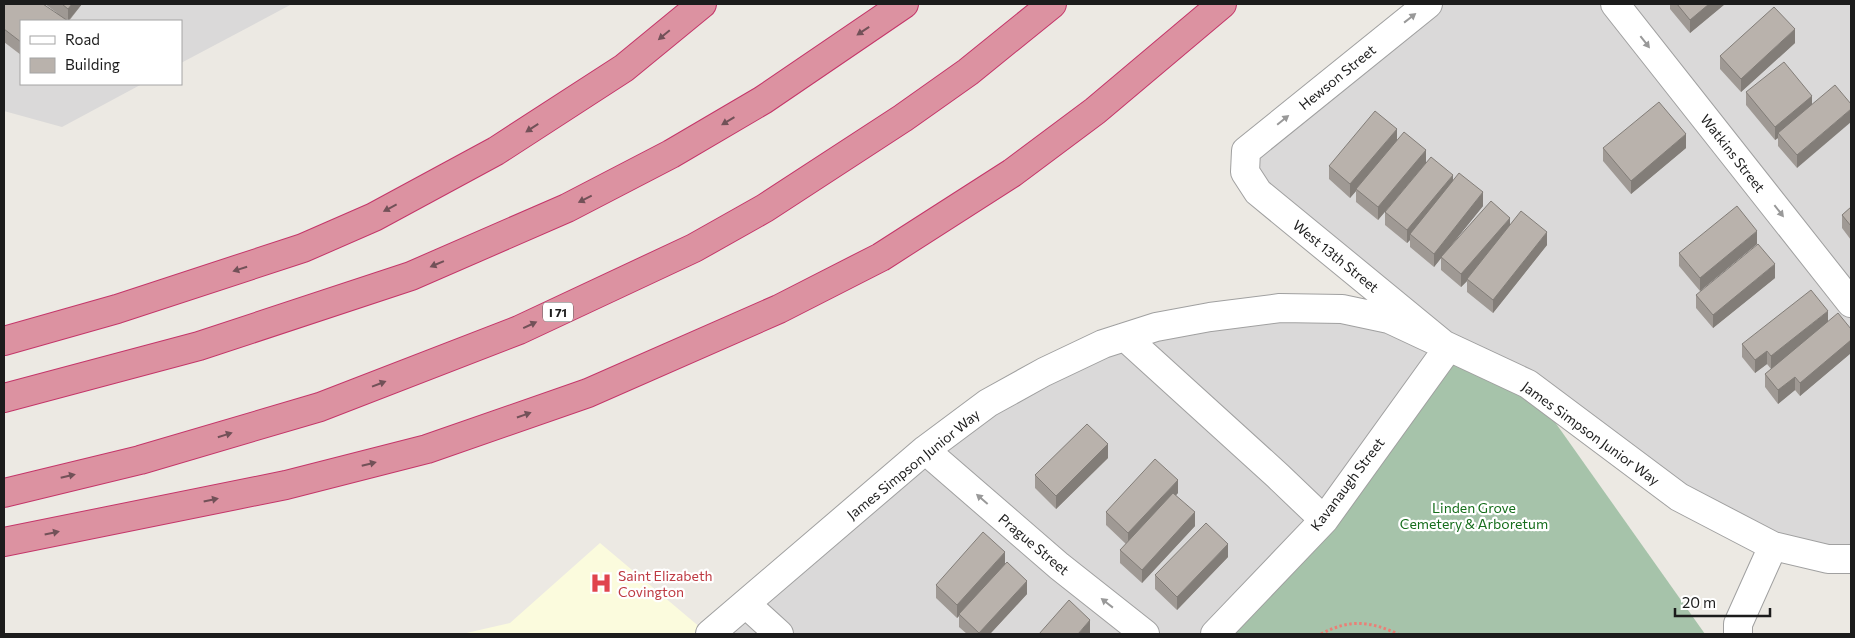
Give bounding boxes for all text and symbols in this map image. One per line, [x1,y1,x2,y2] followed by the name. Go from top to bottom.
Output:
[1403,13,1417,23] one-way arrow
[20,20,182,85] legend
[857,26,870,36] one-way arrow
[658,29,671,40] one-way arrow
[65,30,100,48] text: Road
[1640,35,1651,48] one-way arrow
[1295,41,1379,113] street label: Hewson Street
[65,55,120,73] text: Building
[1697,111,1769,196] street label: Watkins Street
[1277,115,1290,126] one-way arrow
[721,116,734,125] one-way arrow
[525,123,538,133] one-way arrow
[578,195,592,203] one-way arrow
[383,204,398,212] one-way arrow
[1773,204,1784,217] one-way arrow
[1290,216,1383,296] street label: West 13th Street
[430,261,444,269] one-way arrow
[232,265,247,273] one-way arrow
[543,302,573,322] road number: I 71
[523,321,538,329] one-way arrow
[1519,377,1663,489] street label: James Simpson Junior Way
[372,380,387,388] one-way arrow
[843,405,983,523] street label: James Simpson Junior Way
[517,411,532,419] one-way arrow
[218,431,233,439] one-way arrow
[1307,434,1388,534] street label: Kavanaugh Street
[362,460,377,468] one-way arrow
[60,472,76,480] one-way arrow
[976,494,989,505] one-way arrow
[203,496,219,504] one-way arrow
[1400,499,1548,532] park label: Linden Grove Cemetery & Arboretum
[995,510,1073,579] street label: Prague Street
[44,529,59,537] one-way arrow
[618,567,713,600] place label: Saint Elizabeth Covington
[588,570,614,596] hospital icon: Saint Elizabeth Covington
[1675,586,1770,618] scale bar
[1682,593,1716,611] text: 20 m
[1101,598,1114,609] one-way arrow

